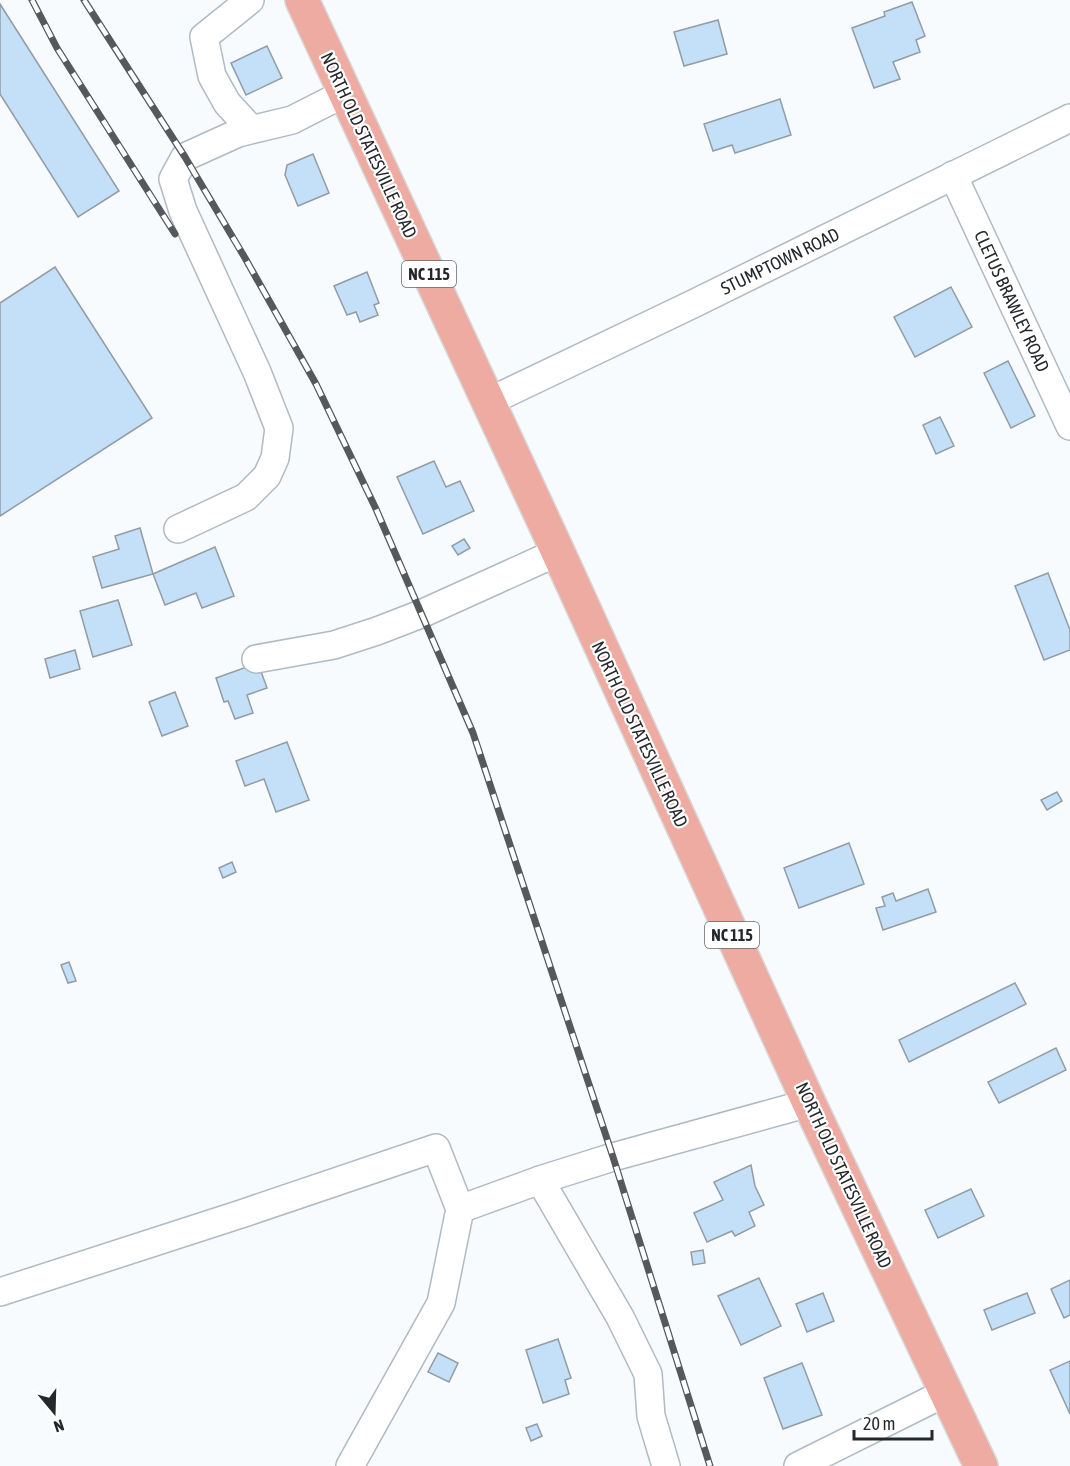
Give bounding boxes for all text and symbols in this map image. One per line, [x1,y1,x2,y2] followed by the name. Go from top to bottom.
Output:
[317,49,421,241] street label: NORTH OLD STATESVILLE ROAD
[717,223,843,299] street label: STUMPTOWN ROAD
[970,227,1054,375] street label: CLETUS BRAWLEY ROAD
[402,261,456,287] road number: NC 115
[588,638,692,830] street label: NORTH OLD STATESVILLE ROAD
[705,922,759,948] road number: NC 115
[792,1079,896,1271] street label: NORTH OLD STATESVILLE ROAD
[24,1382,84,1442] north arrow
[854,1403,932,1441] scale bar
[863,1413,895,1434] text: 20 m
[51,1416,66,1436] text: N

